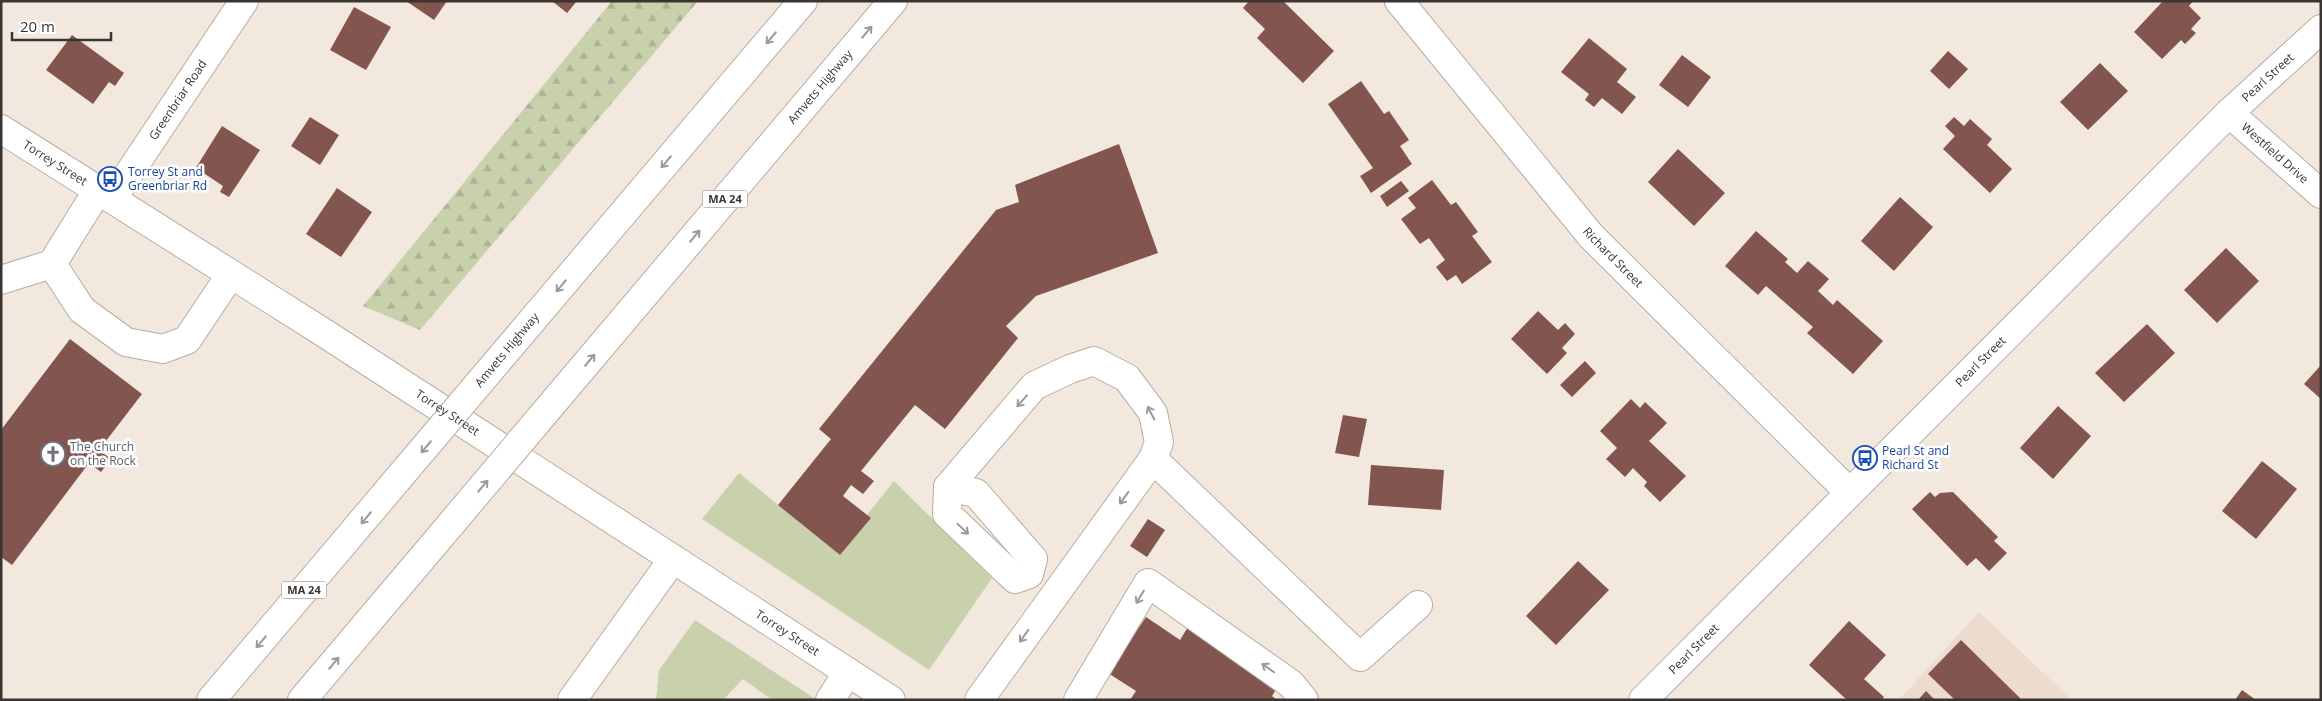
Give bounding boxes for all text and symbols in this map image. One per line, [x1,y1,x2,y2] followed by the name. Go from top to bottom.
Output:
[12,10,111,42] scale bar
[20,16,55,36] text: 20 m
[861,25,873,38] one-way arrow
[765,32,777,45] one-way arrow
[784,45,857,127] street label: Amvets Highway
[2238,49,2297,105] street label: Pearl Street
[145,56,210,143] street label: Greenbriar Road
[2238,119,2313,187] street label: Westfield Drive
[20,136,91,189] street label: Torrey Street
[660,156,672,169] one-way arrow
[128,163,207,194] place label: Torrey St and Greenbriar Rd
[97,166,123,192] bus stop icon: Torrey St and Greenbriar Rd
[702,190,748,208] road number: MA 24
[1579,223,1647,291] street label: Richard Street
[689,230,700,243] one-way arrow
[555,280,567,293] one-way arrow
[470,308,543,390] street label: Amvets Highway
[1951,332,2009,390] street label: Pearl Street
[584,354,595,367] one-way arrow
[412,385,483,439] street label: Torrey Street
[1017,394,1028,407] one-way arrow
[1146,405,1156,420] one-way arrow
[70,438,137,469] place label: The Church on the Rock
[420,440,431,453] one-way arrow
[40,441,66,467] church icon: The Church on the Rock
[1882,442,1949,473] place label: Pearl St and Richard St
[1852,445,1878,471] bus stop icon: Pearl St and Richard St
[477,480,488,493] one-way arrow
[1119,491,1130,504] one-way arrow
[360,511,372,524] one-way arrow
[957,523,969,535] one-way arrow
[282,582,326,598] road number: MA 24
[1134,589,1144,603] one-way arrow
[752,605,823,659] street label: Torrey Street
[1664,620,1723,678] street label: Pearl Street
[1019,629,1030,642] one-way arrow
[255,635,266,648] one-way arrow
[328,656,339,669] one-way arrow
[1261,663,1275,673] one-way arrow

